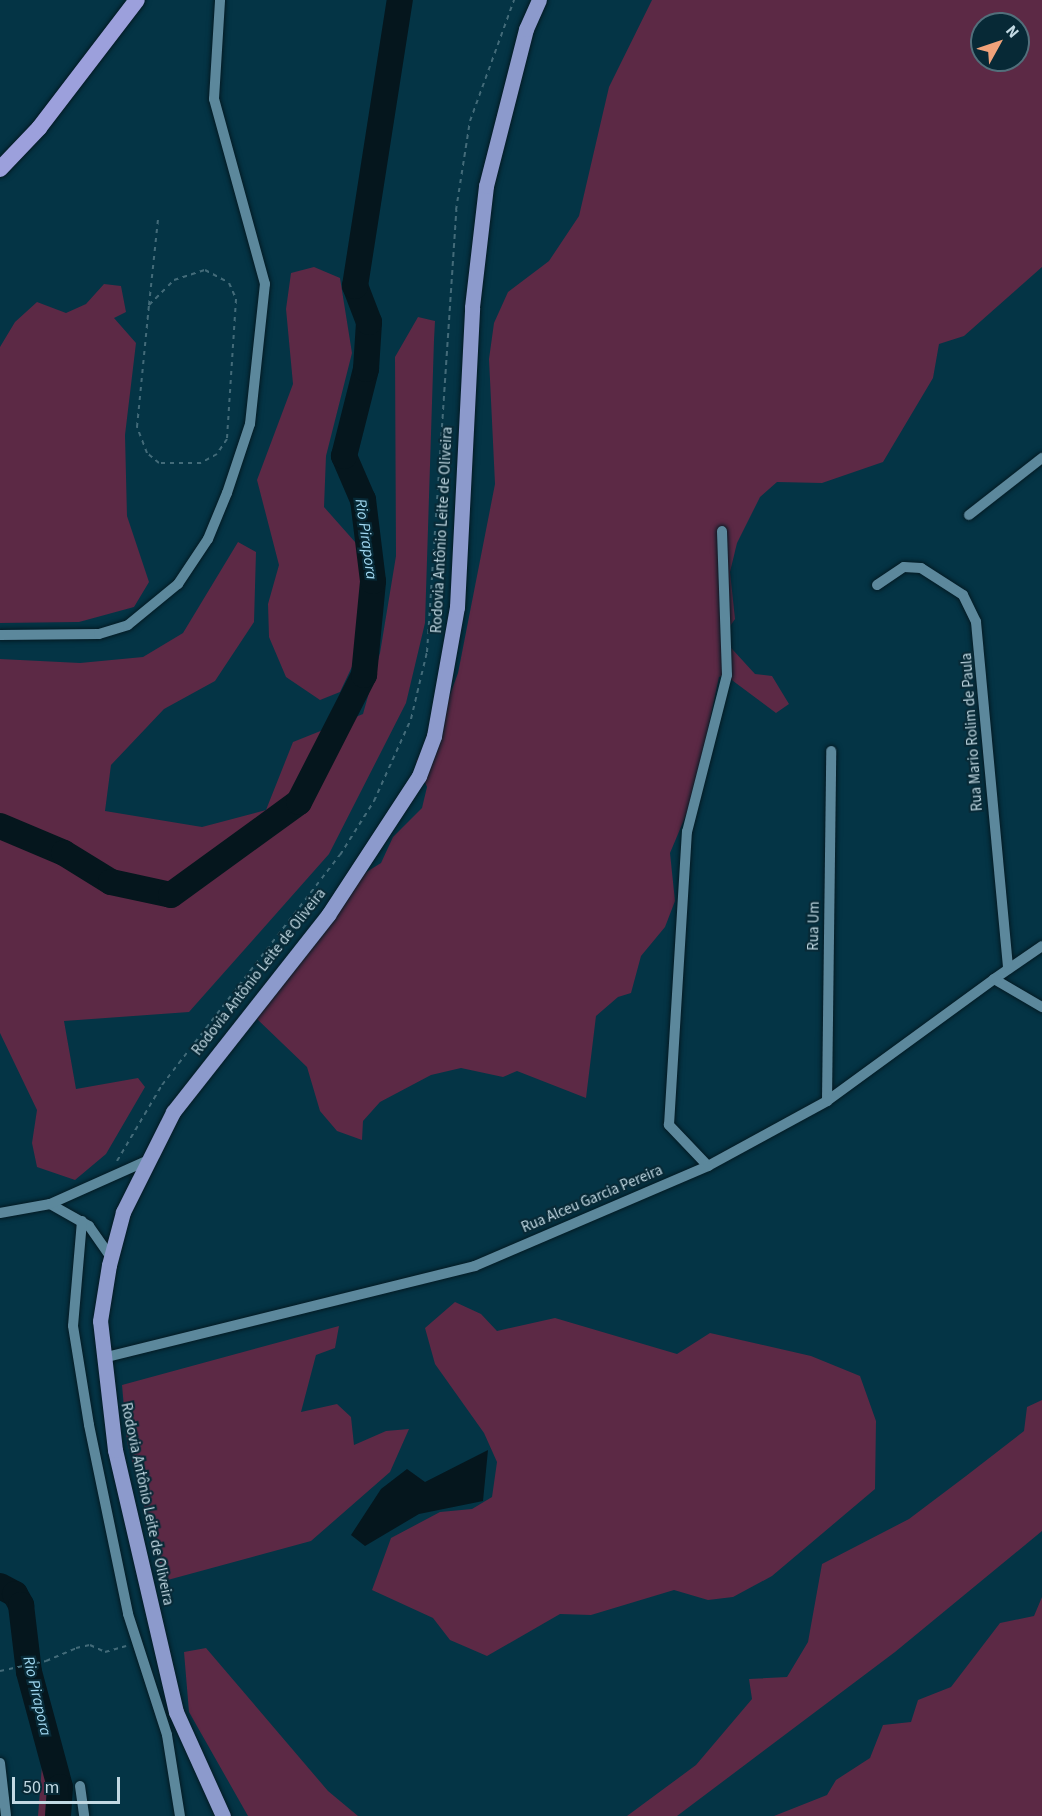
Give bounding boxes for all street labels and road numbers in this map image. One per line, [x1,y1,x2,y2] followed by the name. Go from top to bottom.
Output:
[428,426,456,634] street label: Rodovia Antônio Leite de Oliveira
[957,652,987,812] street label: Rua Mario Rolim de Paula
[188,885,330,1059] street label: Rodovia Antônio Leite de Oliveira
[805,901,823,951] street label: Rua Um
[519,1161,665,1237] street label: Rua Alceu Garcia Pereira
[117,1401,177,1607] street label: Rodovia Antônio Leite de Oliveira

